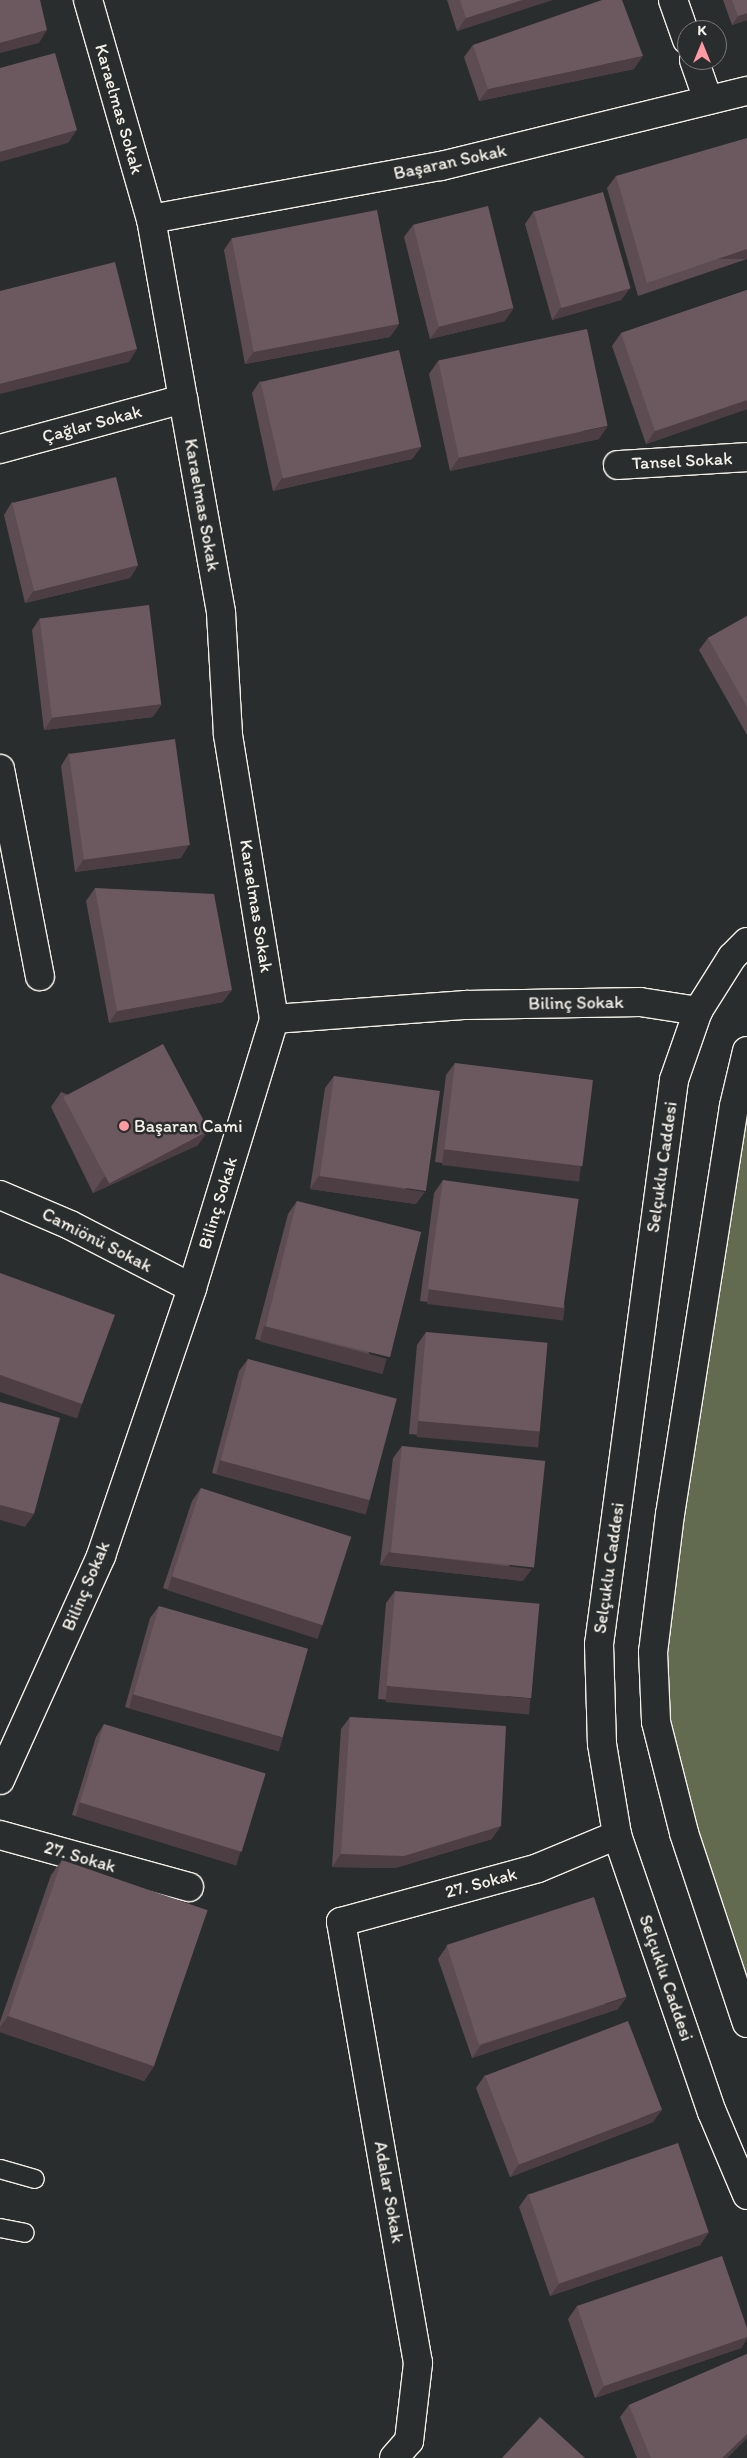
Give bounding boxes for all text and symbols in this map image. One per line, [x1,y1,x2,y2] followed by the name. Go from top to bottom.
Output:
[677,20,727,70] north arrow
[698,22,706,39] text: K
[90,42,148,176] street label: Karaelmas Sokak
[392,140,508,184] street label: Başaran Sokak
[40,400,144,448] street label: Çağlar Sokak
[180,437,224,573] street label: Karaelmas Sokak
[631,448,733,474] street label: Tansel Sokak
[235,838,277,974] street label: Karaelmas Sokak
[528,991,624,1015] street label: Bilinç Sokak
[642,1100,682,1234] street label: Selçuklu Caddesi
[134,1115,243,1137] place label: Başaran Cami
[118,1120,130,1132] marker: Başaran Cami
[194,1155,242,1251] street label: Bilinç Sokak
[39,1203,155,1277] street label: Camiönü Sokak
[589,1501,629,1635] street label: Selçuklu Caddesi
[58,1538,114,1634] street label: Bilinç Sokak
[42,1836,118,1878] street label: 27. Sokak
[443,1863,519,1903] street label: 27. Sokak
[634,1912,698,2044] street label: Selçuklu Caddesi
[369,2140,409,2244] street label: Adalar Sokak

